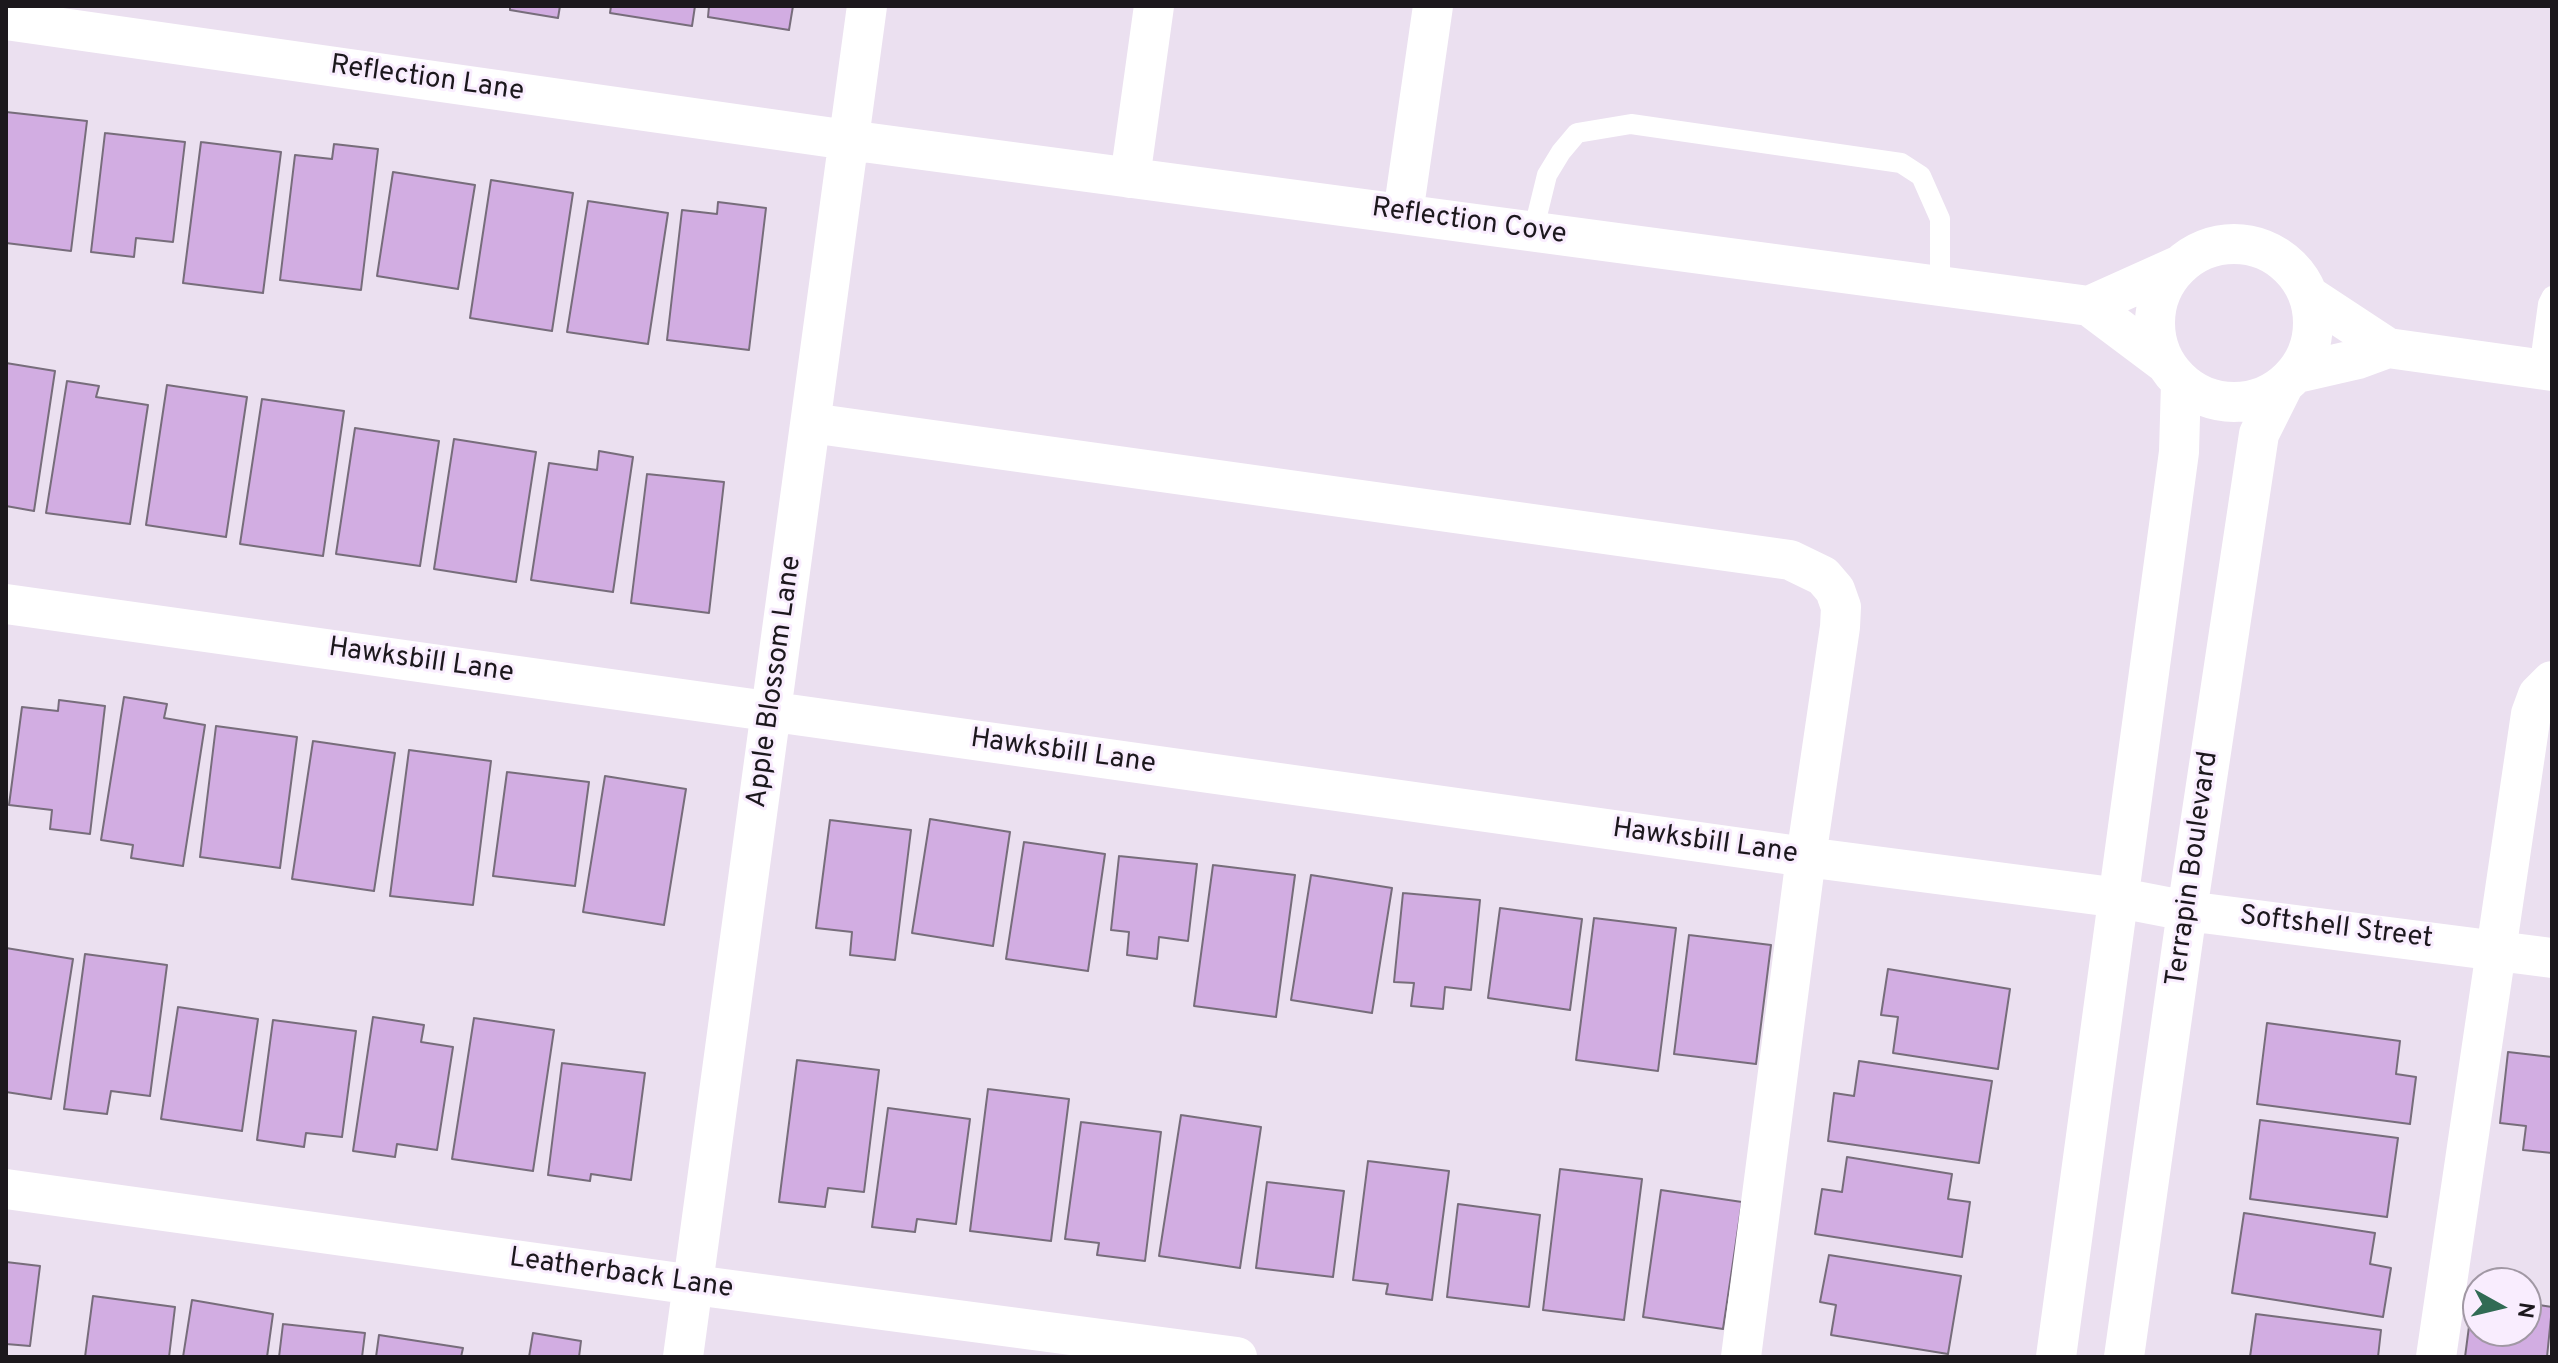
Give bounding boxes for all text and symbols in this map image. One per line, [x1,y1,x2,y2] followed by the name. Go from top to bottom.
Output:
[328,50,526,110] street label: Reflection Lane
[1369,193,1569,253] street label: Reflection Cove
[742,554,810,810] street label: Apple Blossom Lane
[326,632,516,692] street label: Hawksbill Lane
[968,723,1158,783] street label: Hawksbill Lane
[2161,749,2227,989] street label: Terrapin Boulevard
[1610,813,1800,873] street label: Hawksbill Lane
[2238,900,2434,958] street label: Softshell Street
[507,1243,735,1307] street label: Leatherback Lane
[2462,1267,2542,1347] north arrow
[2510,1300,2539,1320] text: N

